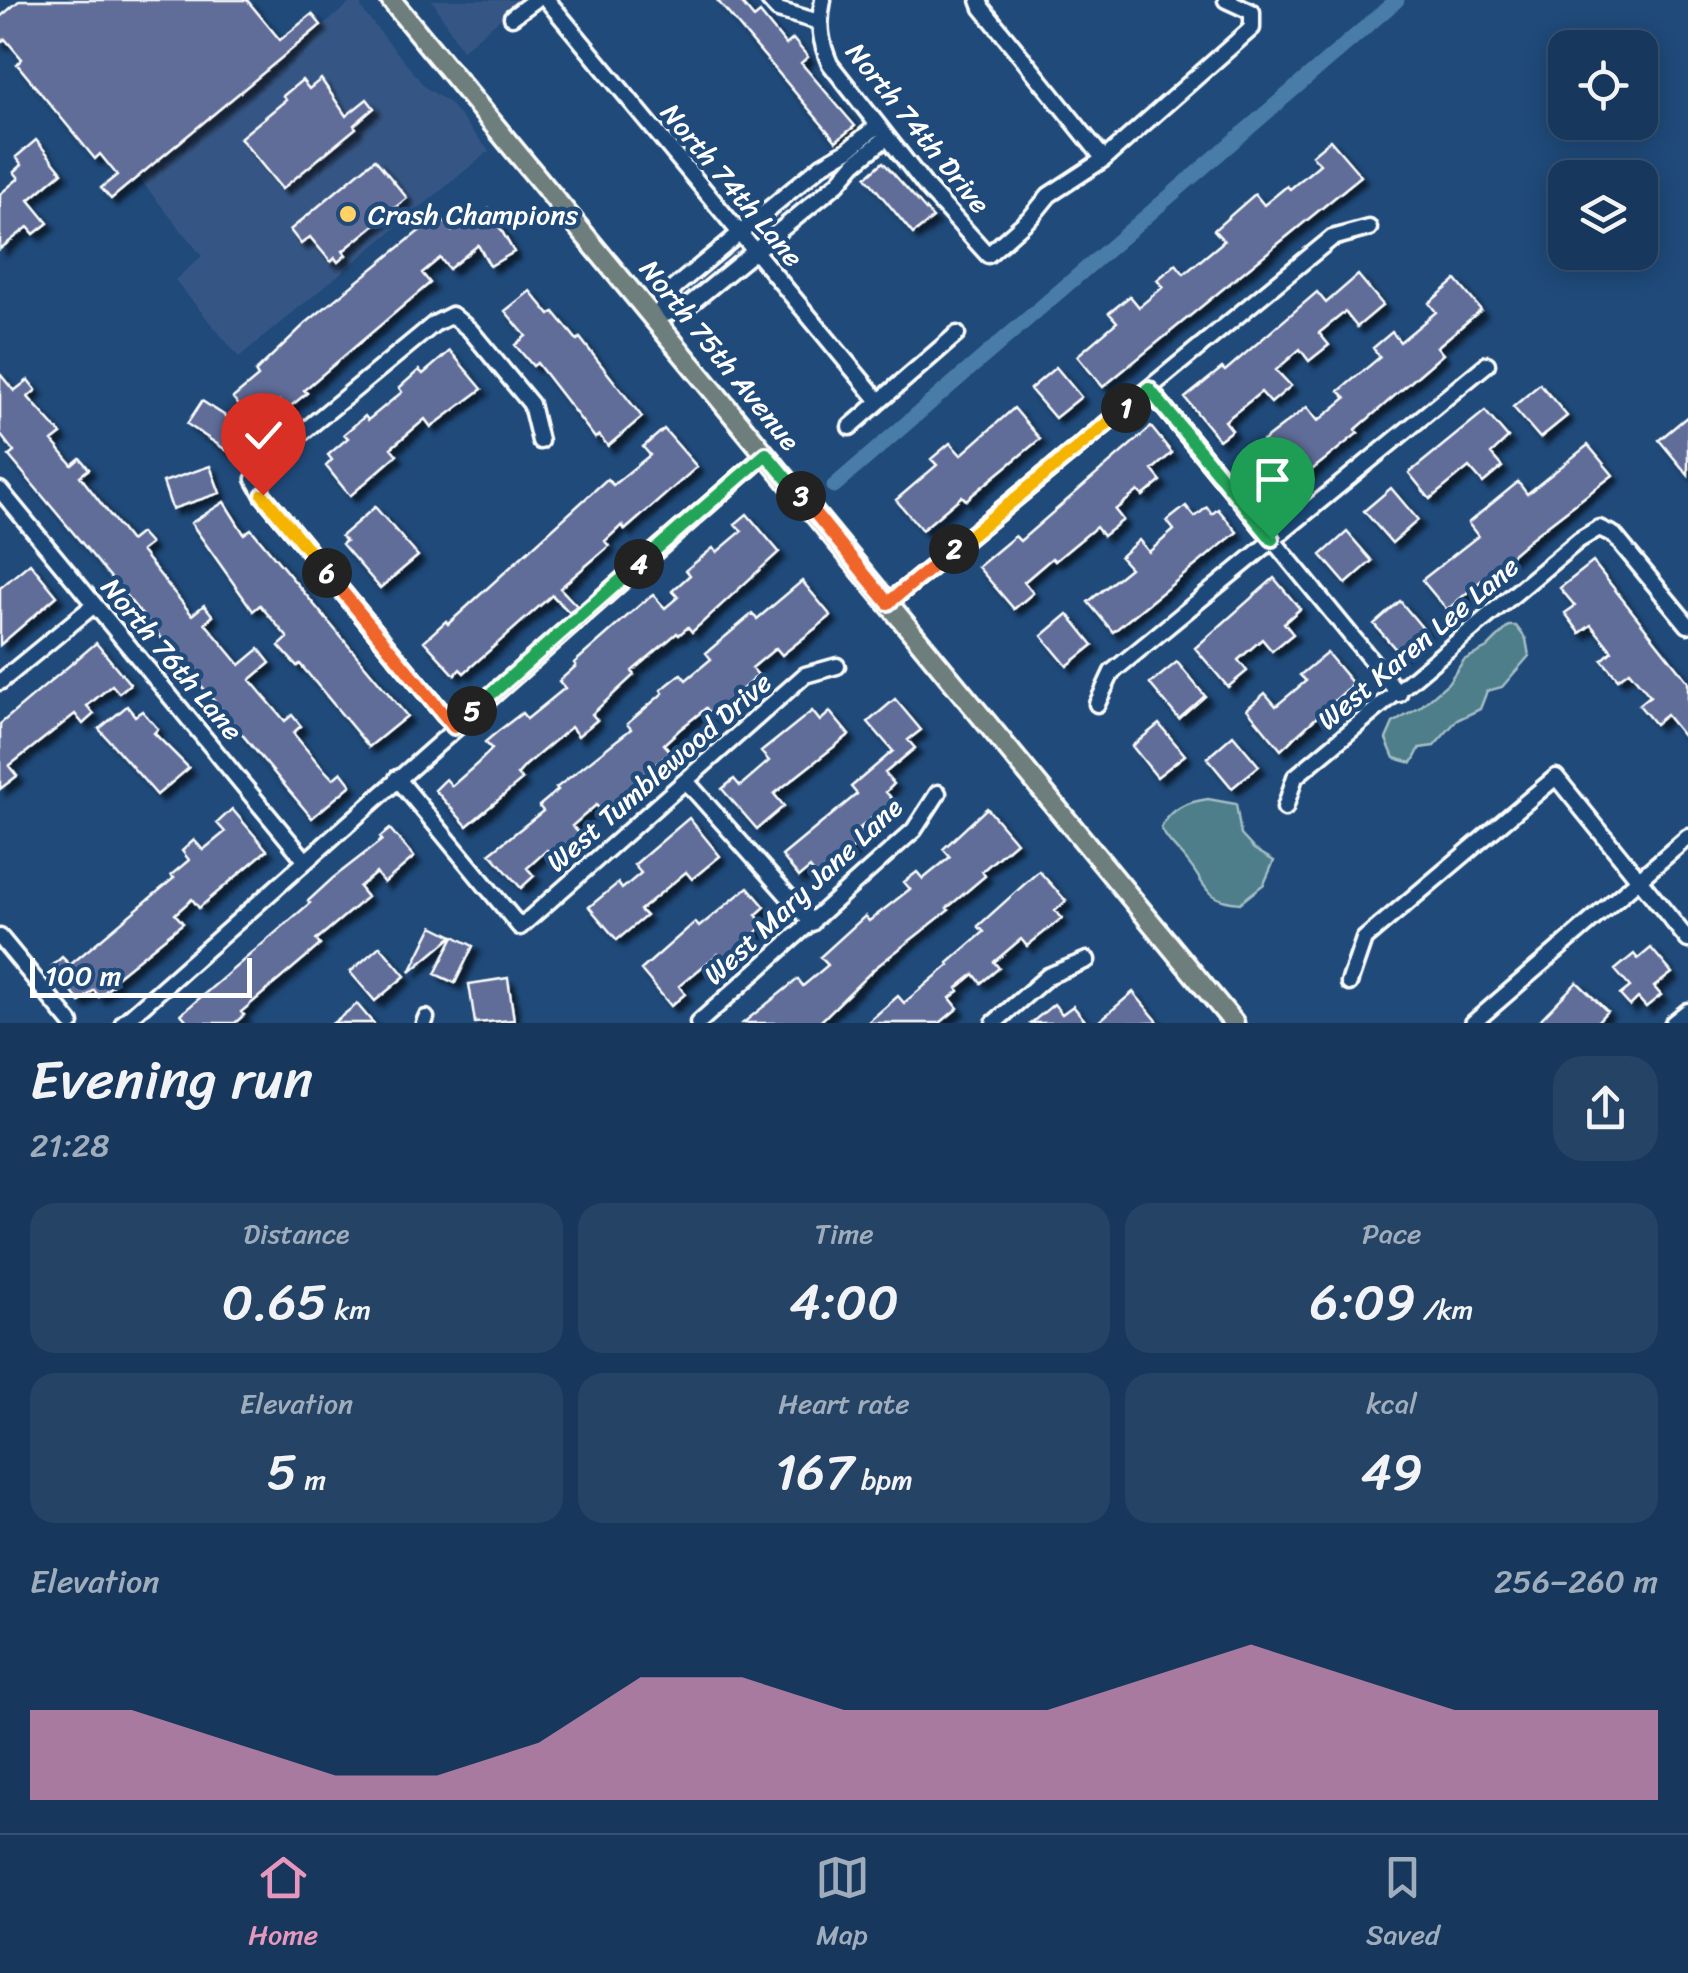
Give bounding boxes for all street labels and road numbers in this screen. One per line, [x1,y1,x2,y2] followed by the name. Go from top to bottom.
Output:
[833,31,1003,225] street label: North 74th Drive
[648,91,816,279] street label: North 74th Lane
[627,248,813,462] street label: North 75th Avenue
[1306,543,1530,743] street label: West Karen Lee Lane
[88,566,256,752] street label: North 76th Lane
[535,659,783,885] street label: West Tumblewood Drive
[691,785,915,997] street label: West Mary Jane Lane

